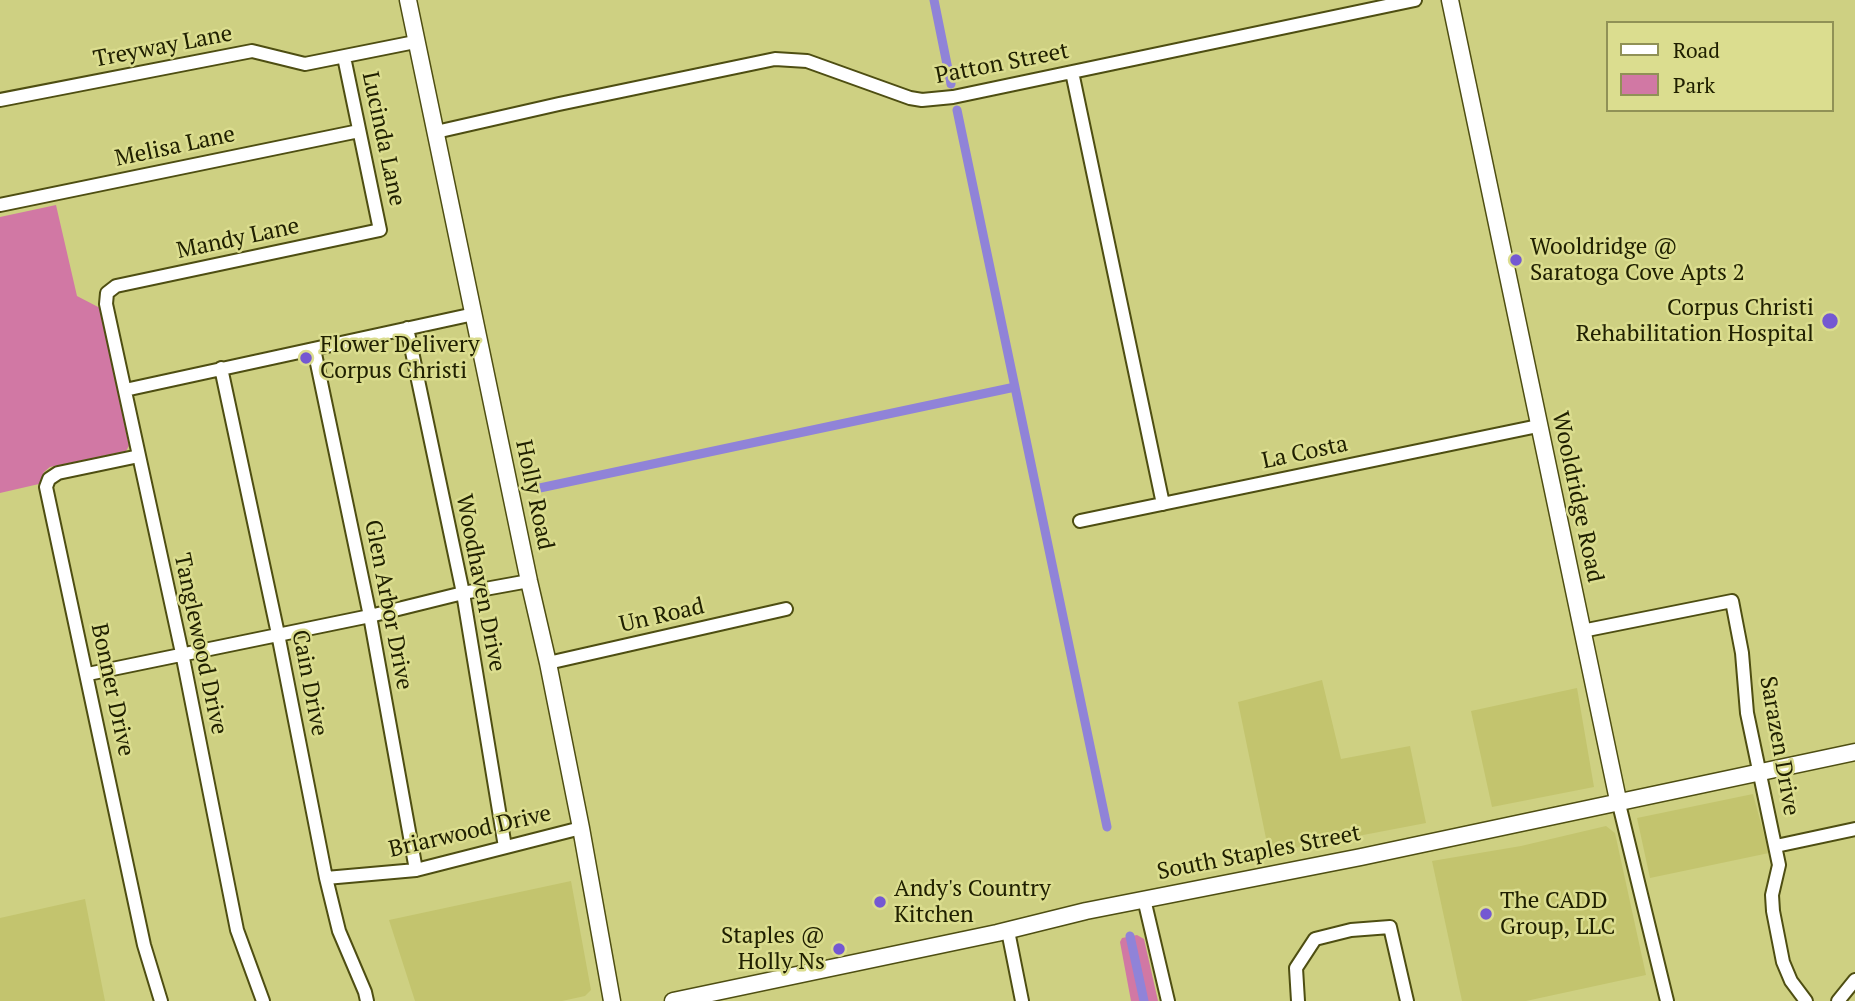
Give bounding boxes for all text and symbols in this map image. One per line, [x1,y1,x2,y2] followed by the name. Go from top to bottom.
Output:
[91,20,235,74] street label: Treyway Lane
[1606,21,1834,112] legend
[1673,36,1720,64] text: Road
[933,38,1071,90] street label: Patton Street
[355,69,411,209] street label: Lucinda Lane
[1673,71,1715,99] text: Park
[112,121,238,173] street label: Melisa Lane
[174,213,302,265] street label: Mandy Lane
[1530,233,1745,287] place label: Wooldridge @ Saratoga Cove Apts 2
[1508,252,1524,268] marker: Wooldridge @ Saratoga Cove Apts 2
[1576,294,1814,348] place label: Corpus Christi Rehabilitation Hospital
[1820,311,1840,331] marker: Corpus Christi Rehabilitation Hospital
[320,331,480,385] place label: Flower Delivery Corpus Christi
[298,350,314,366] marker: Flower Delivery Corpus Christi
[1545,409,1609,585] street label: Wooldridge Road
[1260,430,1350,476] street label: La Costa
[509,437,559,553] street label: Holly Road
[449,492,511,674] street label: Woodhaven Drive
[358,518,418,692] street label: Glen Arbor Drive
[167,551,233,737] street label: Tanglewood Drive
[617,593,707,639] street label: Un Road
[84,621,140,759] street label: Bonner Drive
[285,628,333,738] street label: Cain Drive
[1753,674,1805,818] street label: Sarazen Drive
[386,800,554,864] street label: Briarwood Drive
[1155,820,1363,886] street label: South Staples Street
[894,875,1051,929] place label: Andy's Country Kitchen
[1500,887,1615,941] place label: The CADD Group, LLC
[872,894,888,910] marker: Andy's Country Kitchen
[1478,906,1494,922] marker: The CADD Group, LLC
[721,922,825,976] place label: Staples @ Holly Ns
[831,941,847,957] marker: Staples @ Holly Ns

